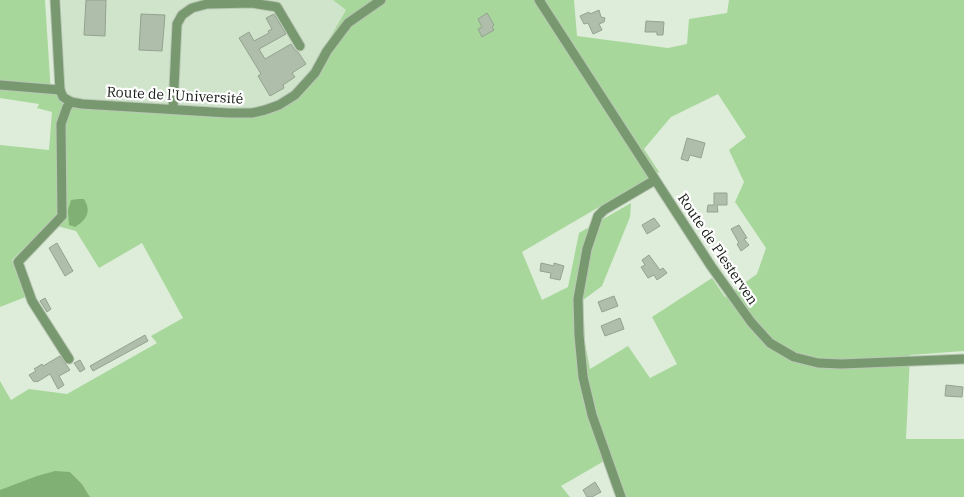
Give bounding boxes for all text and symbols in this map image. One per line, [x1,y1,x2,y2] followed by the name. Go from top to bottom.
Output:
[106,82,244,108] street label: Route de l'Université
[674,190,762,308] street label: Route de Plesterven

